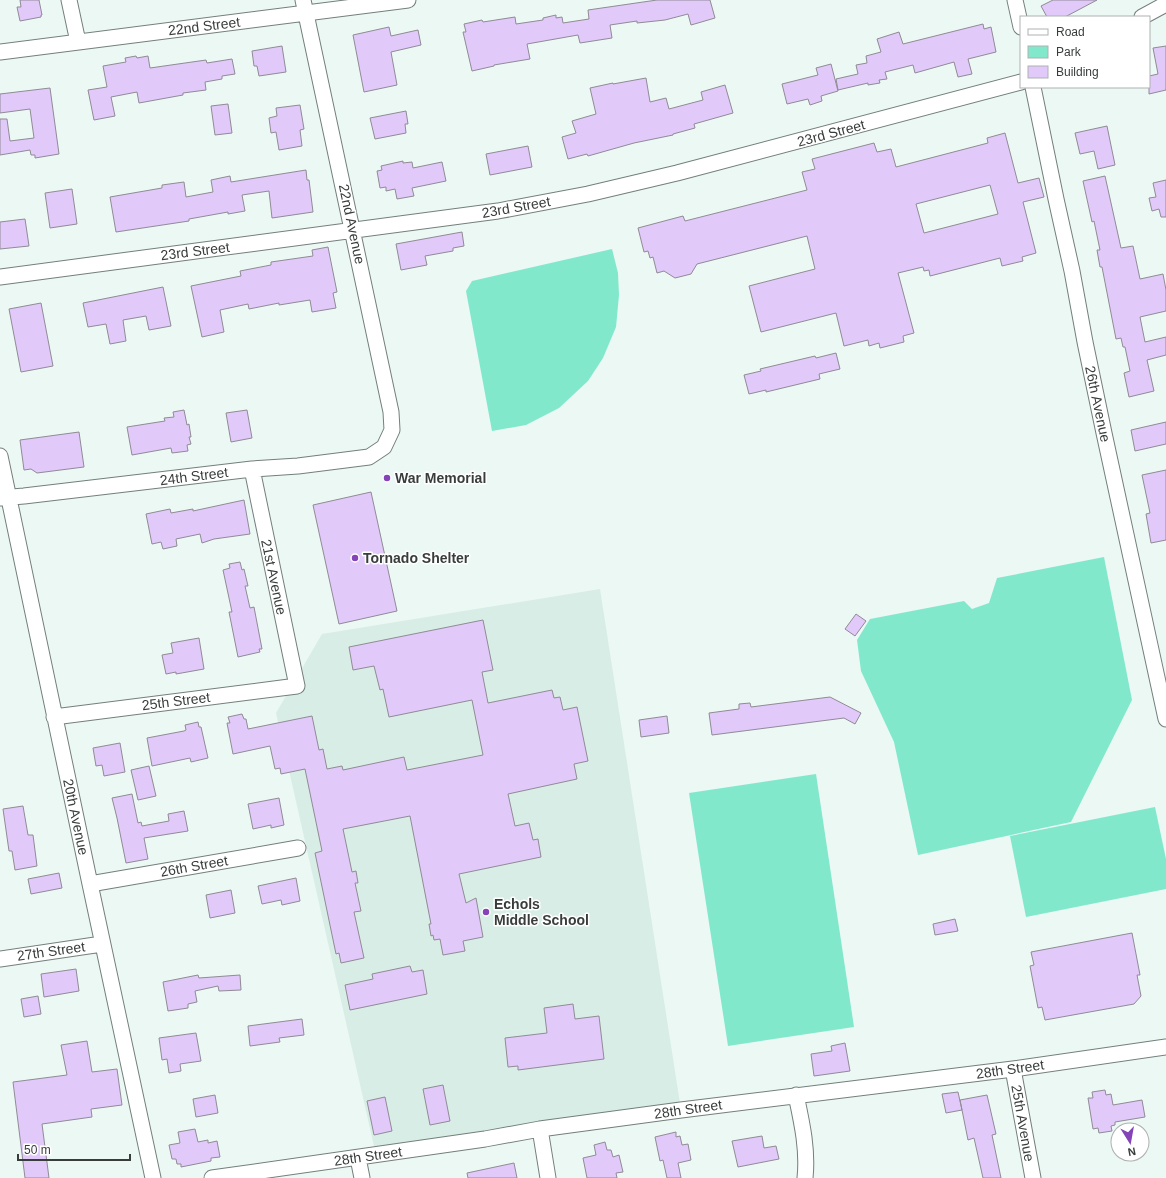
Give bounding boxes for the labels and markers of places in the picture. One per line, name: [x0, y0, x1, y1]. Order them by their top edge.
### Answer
place label: War Memorial: [395, 470, 486, 486]
marker: War Memorial: [382, 473, 392, 483]
place label: Tornado Shelter: [363, 550, 470, 566]
marker: Tornado Shelter: [350, 553, 360, 563]
place label: Echols Middle School: [494, 896, 589, 928]
marker: Echols Middle School: [481, 907, 491, 917]

